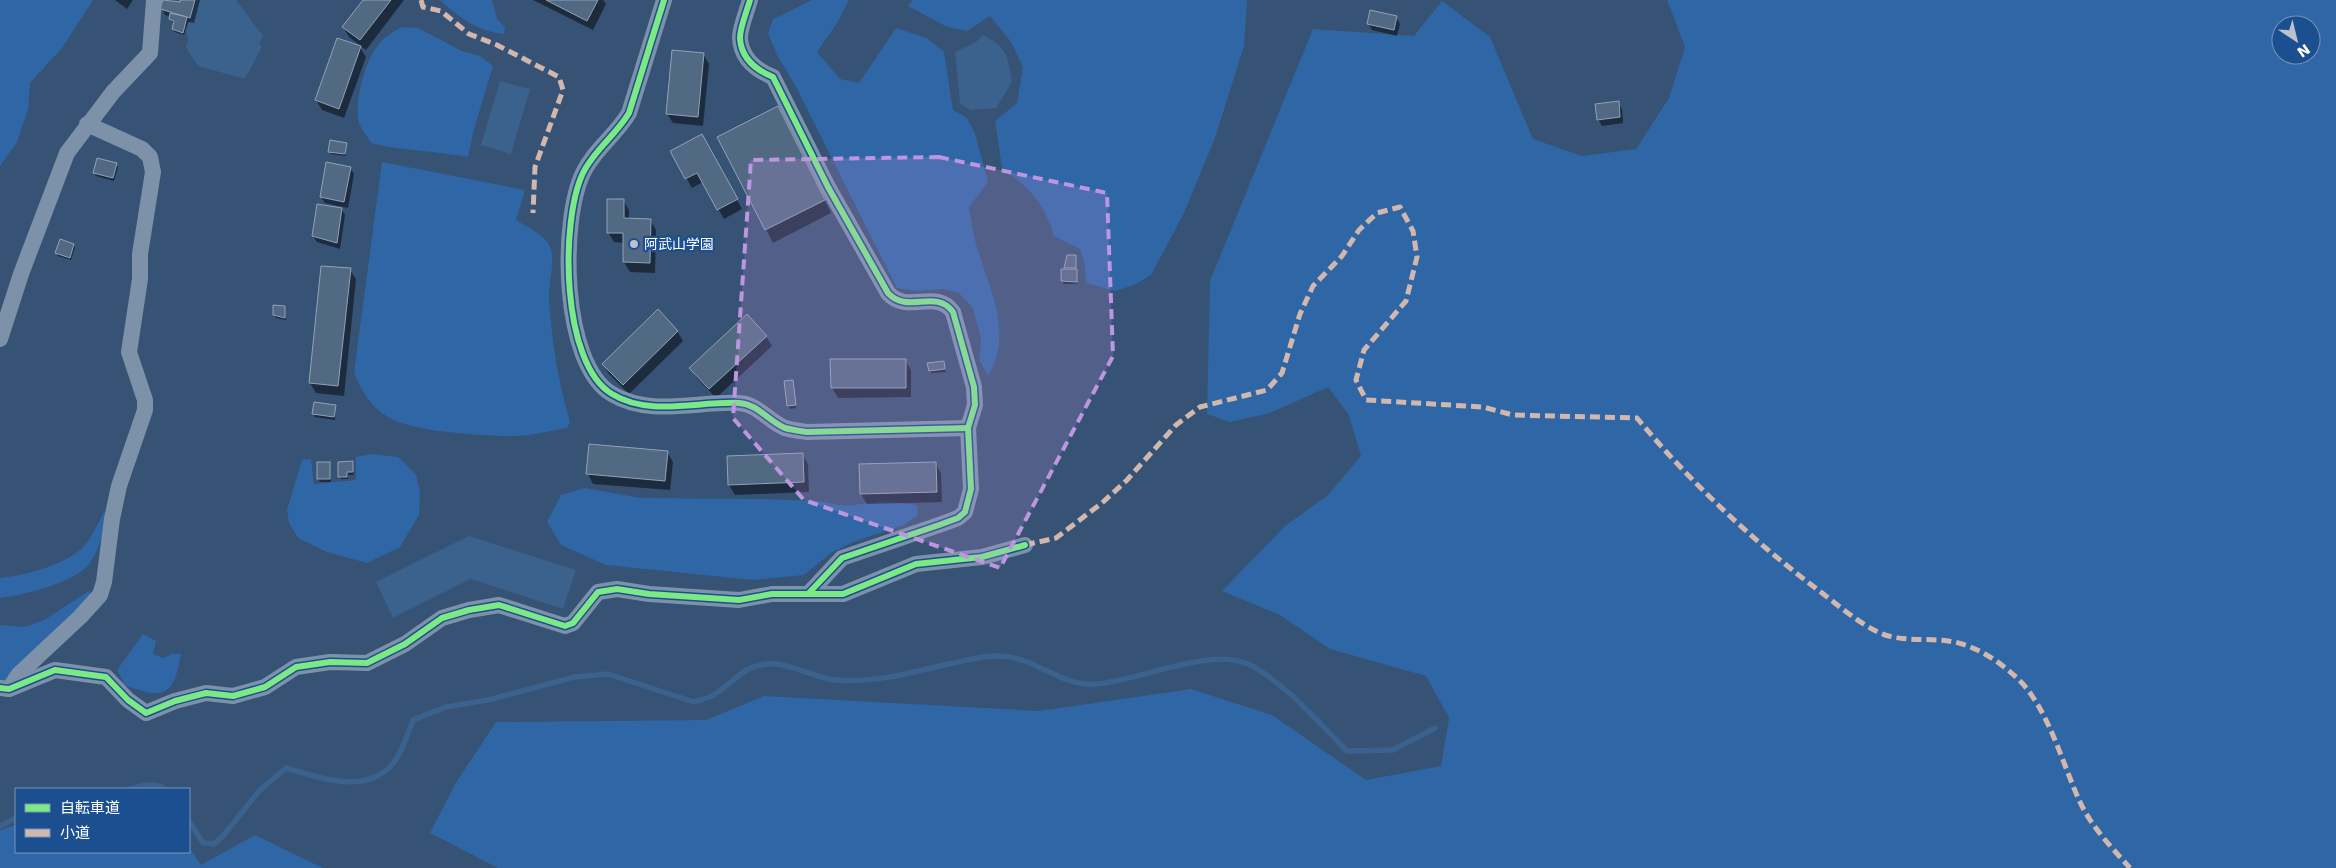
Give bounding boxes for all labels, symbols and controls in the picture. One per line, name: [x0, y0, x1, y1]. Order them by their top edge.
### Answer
north arrow: [2271, 15, 2321, 65]
text: N: [2294, 41, 2313, 61]
place label: 阿武山学園: [644, 236, 714, 252]
marker: 阿武山学園: [628, 238, 640, 250]
legend: [15, 788, 190, 853]
text: 自転車道: [60, 799, 120, 817]
text: 小道: [60, 824, 90, 842]

